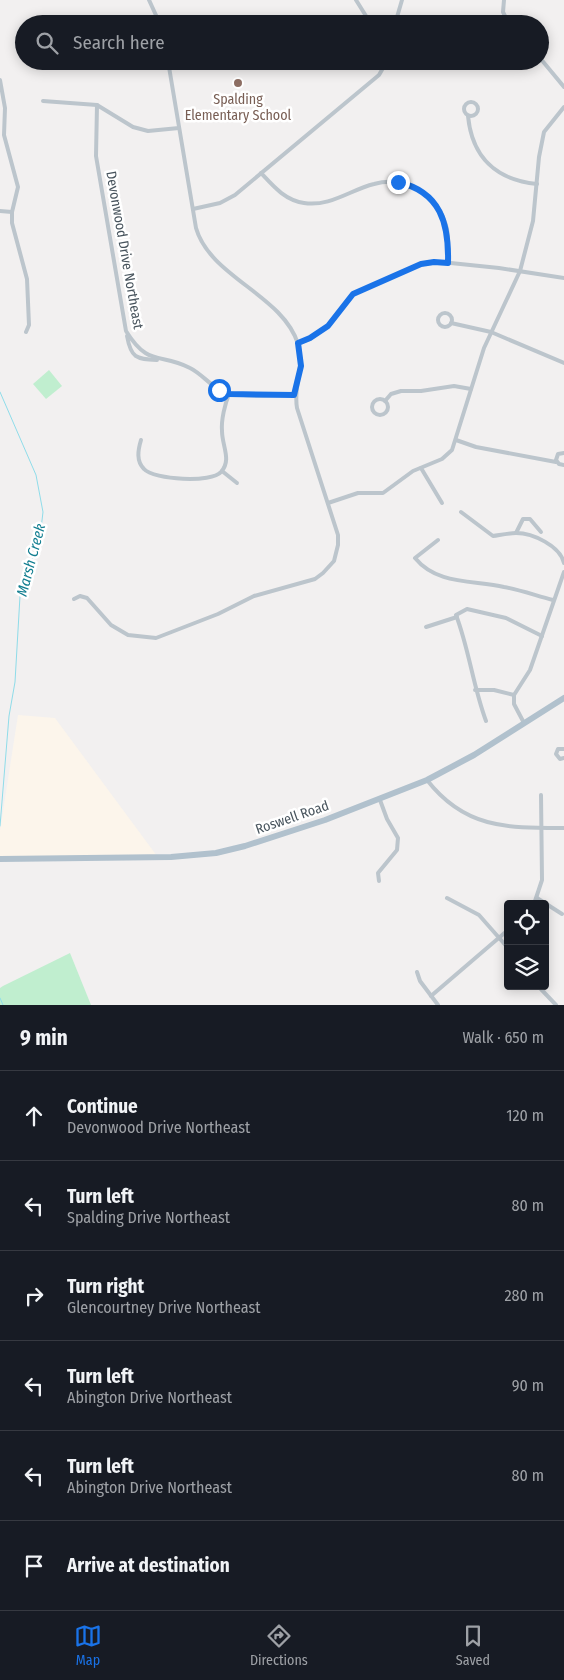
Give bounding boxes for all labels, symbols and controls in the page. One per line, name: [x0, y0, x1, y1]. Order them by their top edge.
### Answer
search box: [15, 15, 549, 70]
icon: search: [33, 29, 61, 57]
text: Search here: [73, 31, 165, 54]
marker: Spalding Elementary School: [232, 77, 244, 89]
place label: Spalding Elementary School: [185, 91, 292, 124]
street label: Devonwood Drive Northeast: [102, 170, 147, 331]
route end: [387, 171, 410, 194]
route start: [208, 379, 231, 402]
water label: Marsh Creek: [13, 521, 50, 598]
street label: Roswell Road: [253, 797, 331, 838]
map controls: [504, 900, 549, 990]
button: locate: [504, 900, 549, 945]
button: layers: [504, 945, 549, 990]
text: 9 min: [20, 1025, 68, 1051]
text: Walk · 650 m: [463, 1028, 544, 1047]
text: Continue: [67, 1095, 138, 1118]
icon: ahead: [20, 1102, 48, 1130]
text: 120 m: [506, 1106, 544, 1125]
text: Devonwood Drive Northeast: [67, 1118, 250, 1137]
text: Turn left: [67, 1185, 134, 1208]
icon: left: [20, 1192, 48, 1220]
text: 80 m: [512, 1196, 544, 1215]
text: Spalding Drive Northeast: [67, 1208, 230, 1227]
text: Turn right: [67, 1275, 144, 1298]
icon: right: [20, 1282, 48, 1310]
text: 280 m: [505, 1286, 544, 1305]
text: Glencourtney Drive Northeast: [67, 1298, 261, 1317]
text: Turn left: [67, 1365, 134, 1388]
icon: left: [20, 1372, 48, 1400]
text: 90 m: [512, 1376, 544, 1395]
text: Abington Drive Northeast: [67, 1388, 232, 1407]
text: Turn left: [67, 1455, 134, 1478]
icon: left: [20, 1462, 48, 1490]
text: 80 m: [512, 1466, 544, 1485]
text: Abington Drive Northeast: [67, 1478, 232, 1497]
icon: arrive: [20, 1552, 48, 1580]
text: Arrive at destination: [67, 1554, 230, 1577]
tab: Map: [74, 1622, 102, 1669]
tab: Directions: [250, 1622, 308, 1669]
tab: Saved: [456, 1622, 490, 1669]

